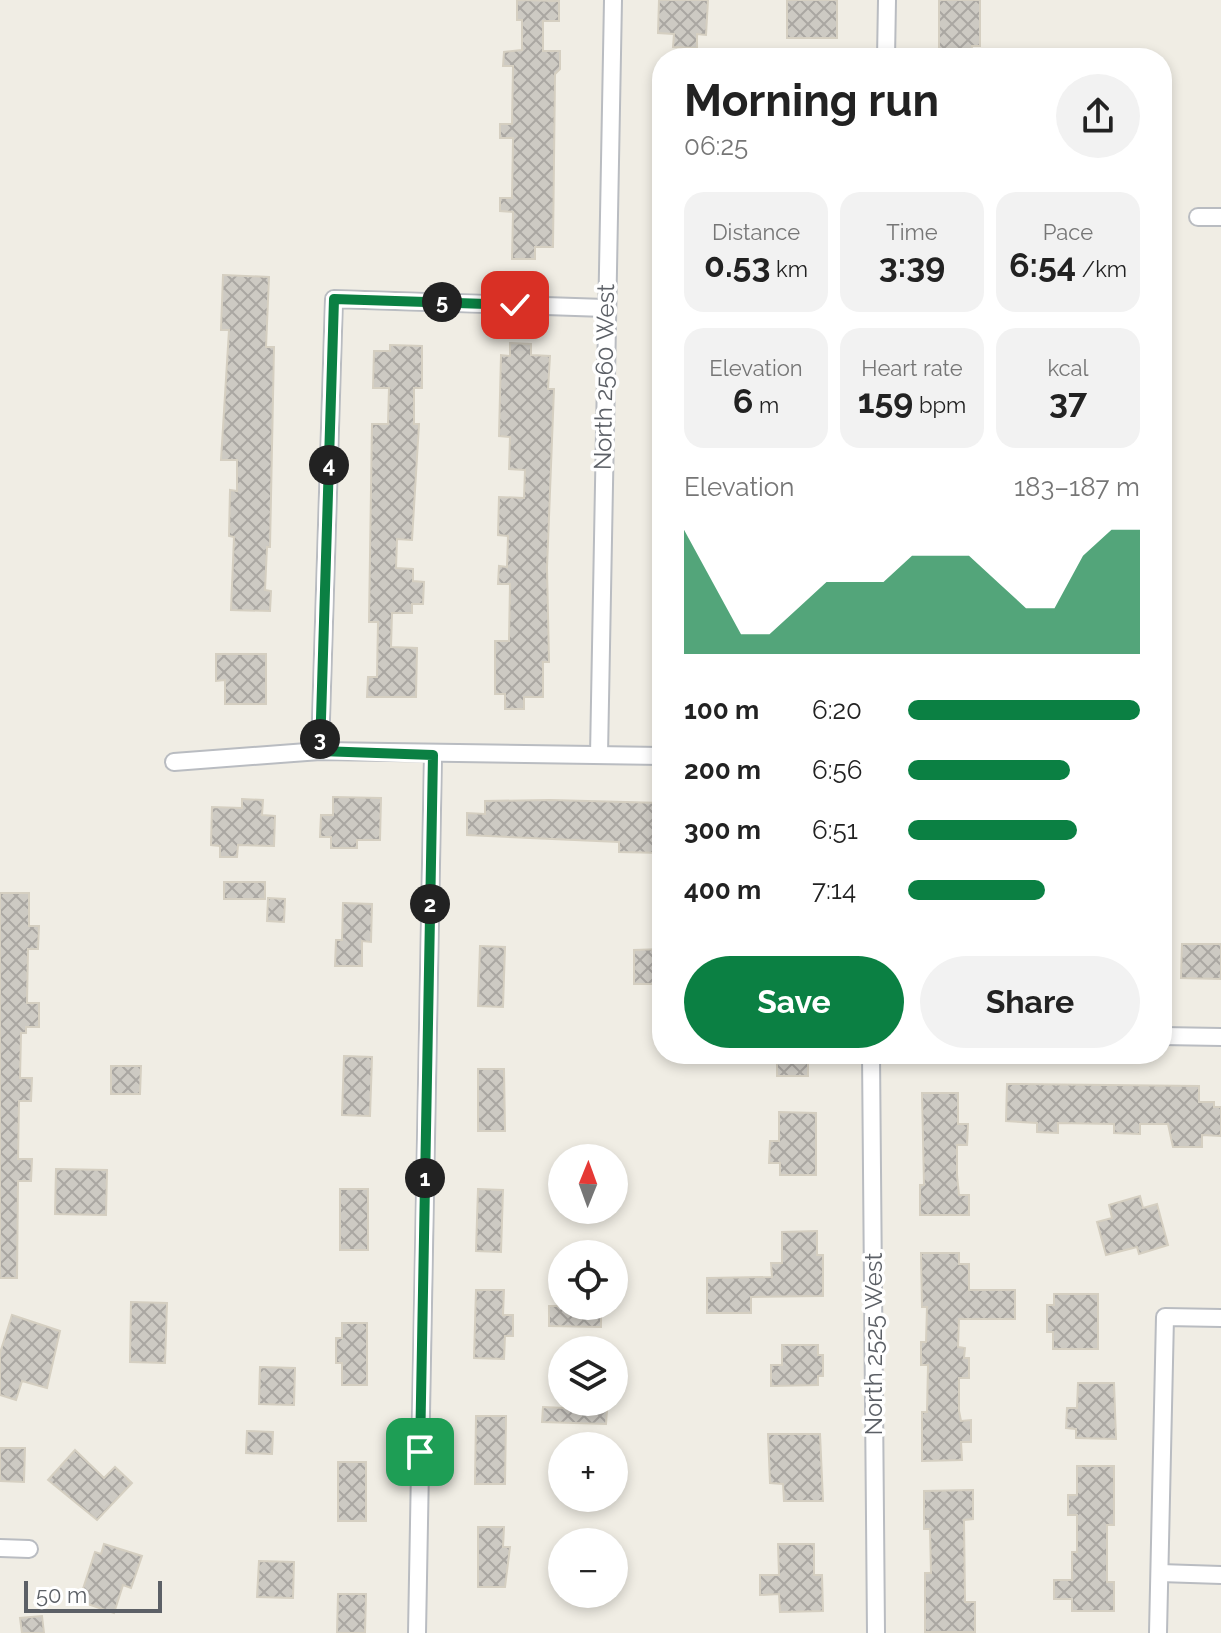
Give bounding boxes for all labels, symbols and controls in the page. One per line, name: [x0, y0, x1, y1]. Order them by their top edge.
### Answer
button: share: [1056, 74, 1140, 158]
text: Morning run: [684, 75, 939, 126]
text: 06:25: [684, 131, 748, 161]
text: Distance: [712, 219, 800, 245]
text: Time: [886, 219, 938, 245]
text: Pace: [1043, 219, 1093, 245]
text: 0.53: [704, 245, 770, 285]
text: 3:39: [879, 245, 945, 285]
text: 6:54: [1009, 245, 1076, 285]
text: km: [770, 256, 808, 282]
text: /km: [1076, 256, 1127, 282]
pin: [481, 271, 549, 339]
pin: 5: [422, 282, 462, 322]
icon: check: [493, 283, 537, 327]
street label: North 2560 West: [588, 284, 620, 470]
text: 5: [436, 289, 448, 315]
text: Elevation: [709, 355, 803, 381]
text: Heart rate: [861, 355, 963, 381]
text: kcal: [1047, 355, 1089, 381]
text: 6: [733, 381, 753, 421]
text: 159: [858, 381, 913, 421]
text: 37: [1049, 381, 1087, 421]
text: m: [753, 392, 779, 418]
text: bpm: [913, 392, 966, 418]
pin: 4: [309, 445, 349, 485]
text: 4: [323, 452, 335, 478]
text: Elevation: [684, 472, 794, 502]
text: 183–187 m: [1014, 472, 1140, 502]
text: 100 m: [684, 695, 759, 725]
text: 6:20: [812, 695, 862, 725]
pin: 3: [300, 719, 340, 759]
text: 3: [314, 726, 326, 752]
text: 200 m: [684, 755, 761, 785]
text: 6:56: [812, 755, 862, 785]
text: 300 m: [684, 815, 761, 845]
text: 6:51: [812, 815, 858, 845]
text: 400 m: [684, 875, 761, 905]
text: 7:14: [812, 875, 856, 905]
pin: 2: [410, 884, 450, 924]
text: 2: [424, 891, 436, 917]
button: Save: [684, 956, 904, 1048]
button: Share: [920, 956, 1140, 1048]
north arrow: [548, 1144, 628, 1224]
map controls: [548, 1144, 628, 1608]
pin: 1: [405, 1158, 445, 1198]
text: 1: [420, 1165, 430, 1191]
button: locate: [548, 1240, 628, 1320]
street label: North 2525 West: [859, 1253, 888, 1435]
button: layers: [548, 1336, 628, 1416]
pin: [386, 1418, 454, 1486]
icon: arrive: [398, 1430, 442, 1474]
button: +: [548, 1432, 628, 1512]
button: −: [548, 1528, 628, 1608]
scale bar: [24, 1577, 162, 1613]
text: 50 m: [36, 1582, 87, 1608]

